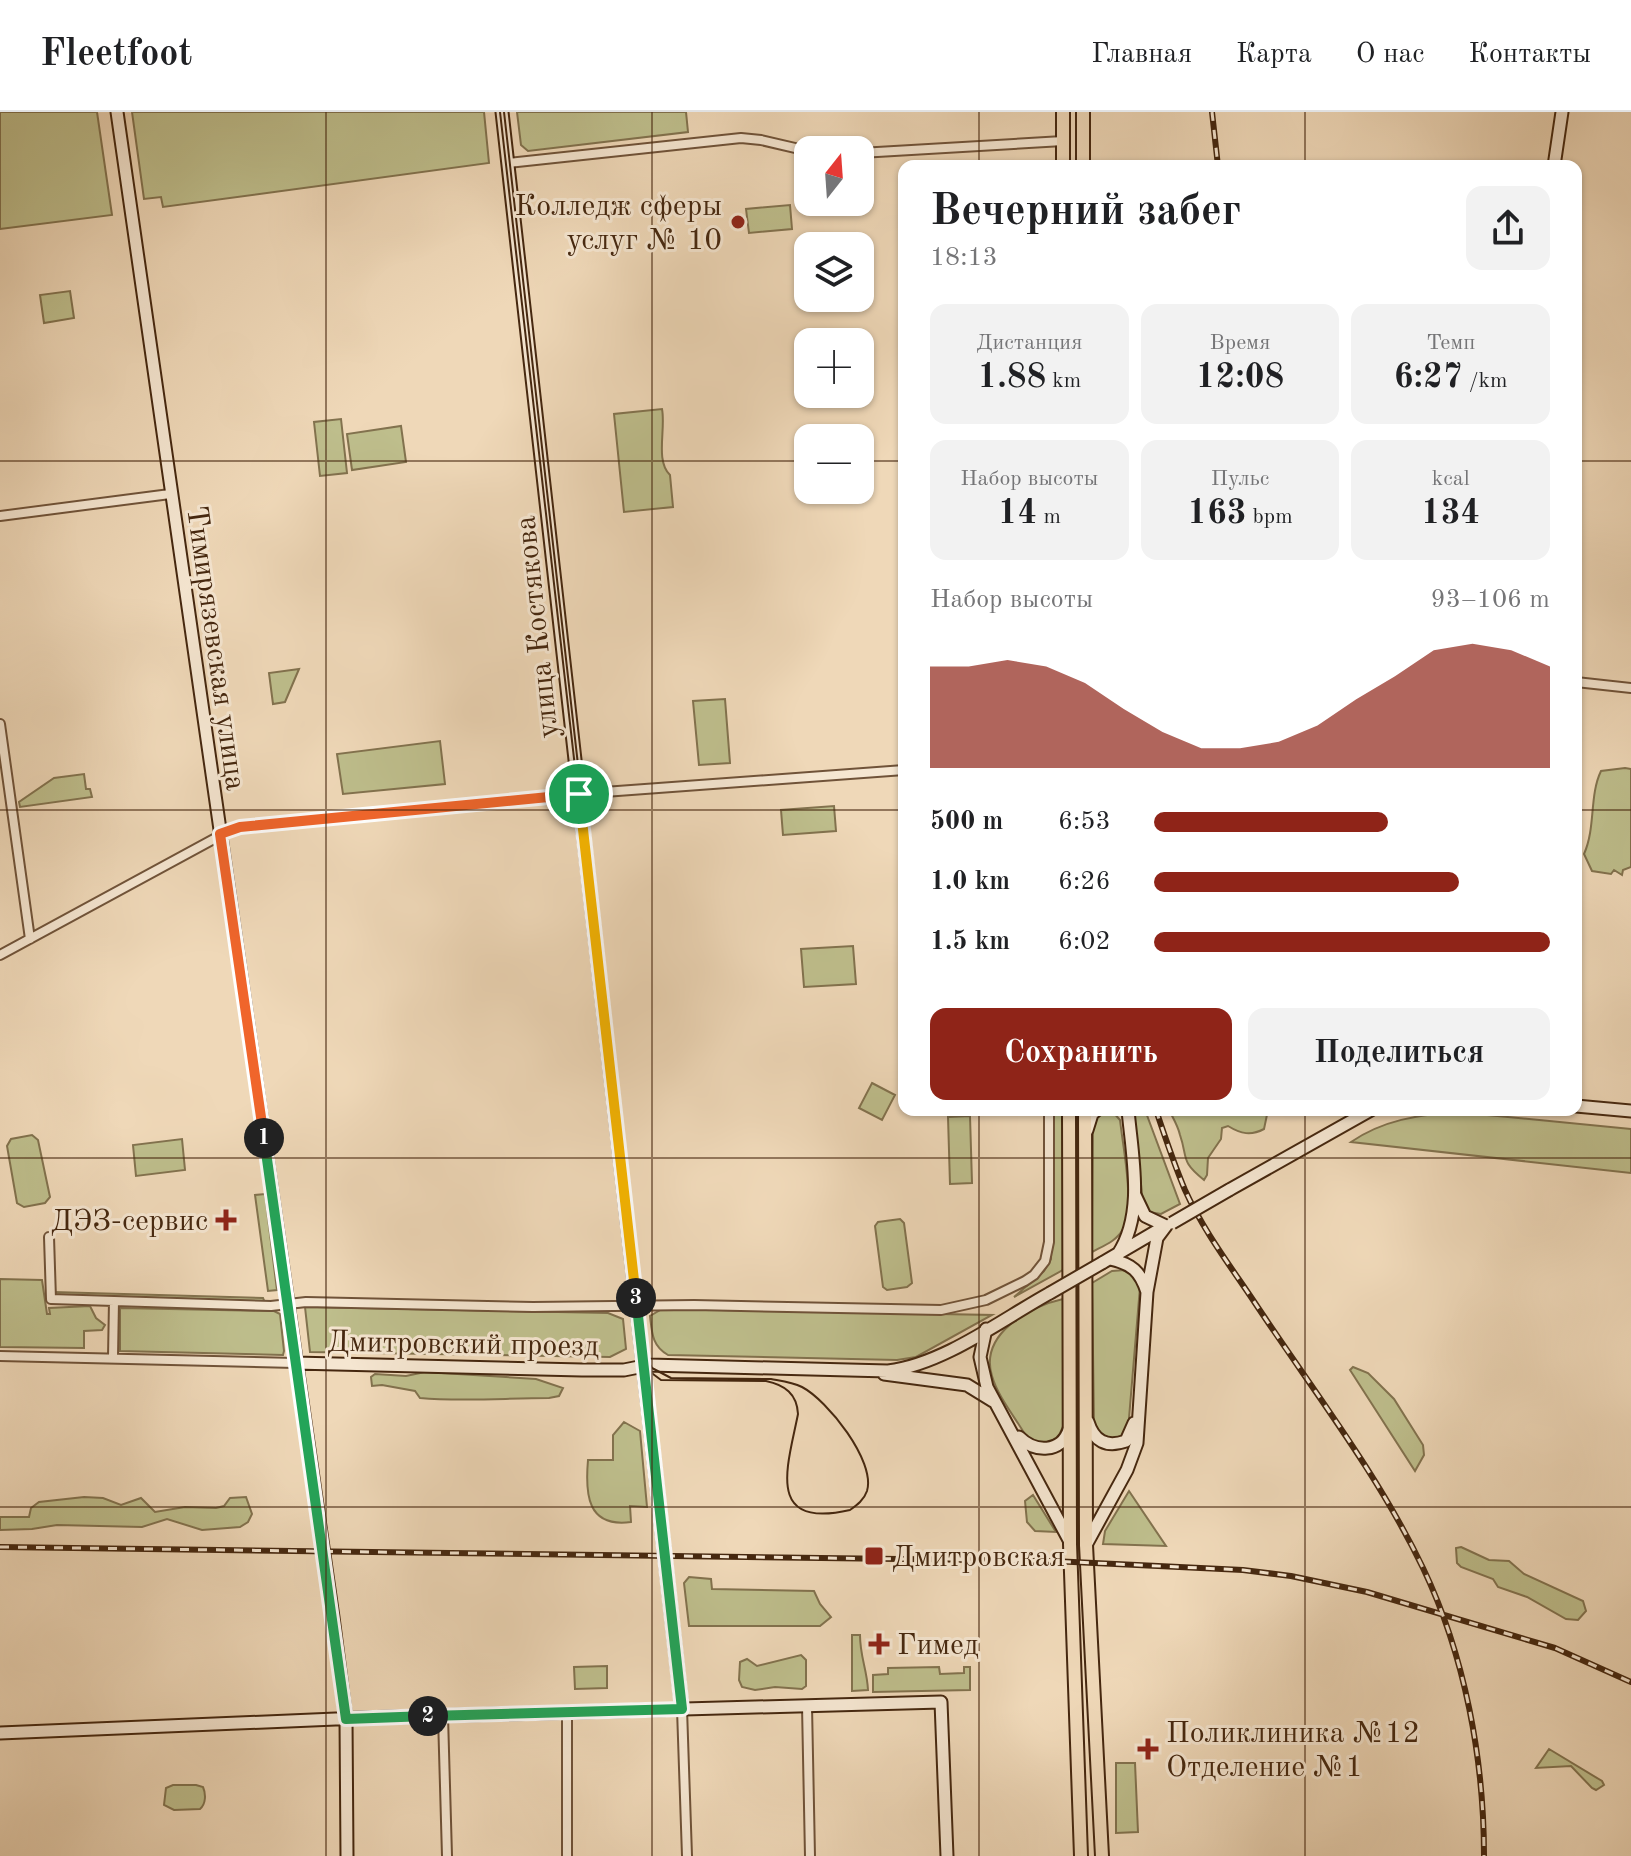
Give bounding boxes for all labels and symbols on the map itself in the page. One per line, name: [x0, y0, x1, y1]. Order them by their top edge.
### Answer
north arrow: [794, 136, 874, 216]
place label: Колледж сферы услуг № 10: [514, 192, 722, 256]
marker: Колледж сферы услуг № 10: [729, 213, 747, 231]
street label: Тимирязевская улица: [180, 504, 250, 793]
street label: улица Костякова: [511, 514, 565, 740]
pin: [545, 760, 613, 828]
pin: 1: [244, 1118, 284, 1158]
place label: ДЭЗ-сервис: [51, 1207, 208, 1237]
marker: ДЭЗ-сервис: [215, 1209, 237, 1231]
pin: 3: [616, 1278, 656, 1318]
street label: Дмитровский проезд: [327, 1328, 599, 1362]
place label: Дмитровская: [892, 1543, 1065, 1573]
marker: Дмитровская: [863, 1545, 885, 1567]
place label: Гимед: [897, 1631, 979, 1661]
marker: Гимед: [868, 1633, 890, 1655]
pin: 2: [408, 1696, 448, 1736]
place label: Поликлиника №12 Отделение №1: [1166, 1719, 1420, 1783]
marker: Поликлиника №12 Отделение №1: [1137, 1738, 1159, 1760]

